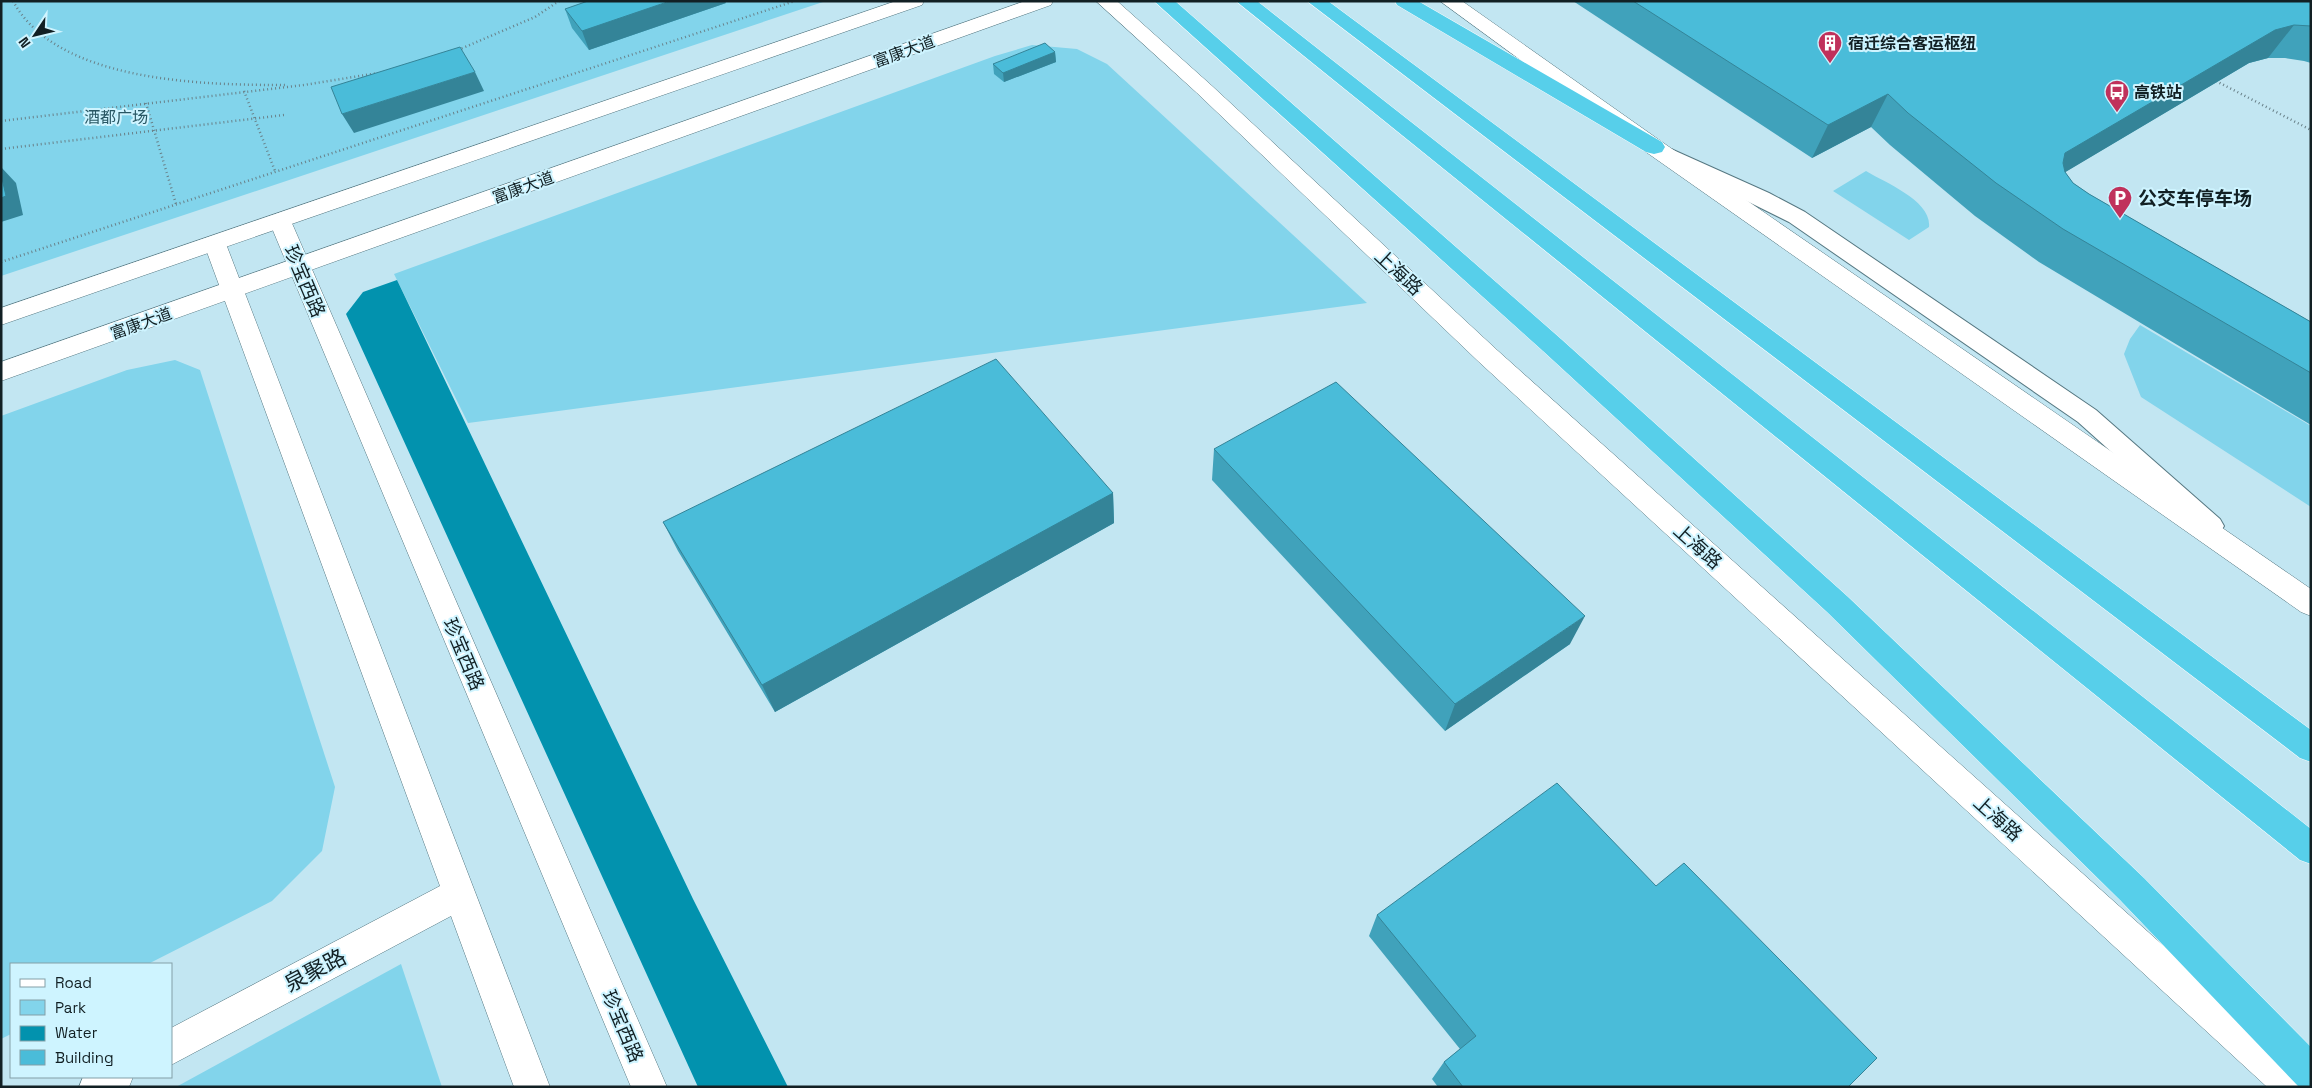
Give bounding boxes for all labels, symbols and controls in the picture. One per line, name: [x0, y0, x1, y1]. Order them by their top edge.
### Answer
north arrow: [10, 10, 60, 60]
building icon: 宿迁综合客运枢纽: [1817, 30, 1843, 64]
street label: 富康大道: [871, 31, 938, 72]
text: N: [14, 33, 34, 51]
place label: 宿迁综合客运枢纽: [1848, 33, 1976, 54]
bus stop icon: 高铁站: [2104, 79, 2130, 113]
place label: 高铁站: [2134, 82, 2182, 103]
park label: 酒都广场: [84, 107, 148, 128]
street label: 富康大道: [490, 167, 557, 208]
parking icon: 公交车停车场: [2107, 185, 2133, 219]
place label: 公交车停车场: [2138, 186, 2252, 211]
street label: 珍宝西路: [278, 241, 331, 321]
street label: 上海路: [1369, 244, 1428, 301]
street label: 富康大道: [108, 303, 175, 344]
street label: 上海路: [1668, 518, 1727, 575]
street label: 珍宝西路: [437, 614, 490, 694]
street label: 上海路: [1968, 790, 2027, 847]
street label: 泉聚路: [279, 942, 351, 998]
legend: [10, 963, 172, 1078]
text: Road: [55, 973, 92, 992]
street label: 珍宝西路: [596, 986, 649, 1066]
text: Park: [55, 998, 86, 1017]
text: Water: [55, 1023, 98, 1042]
text: Building: [55, 1048, 114, 1067]

